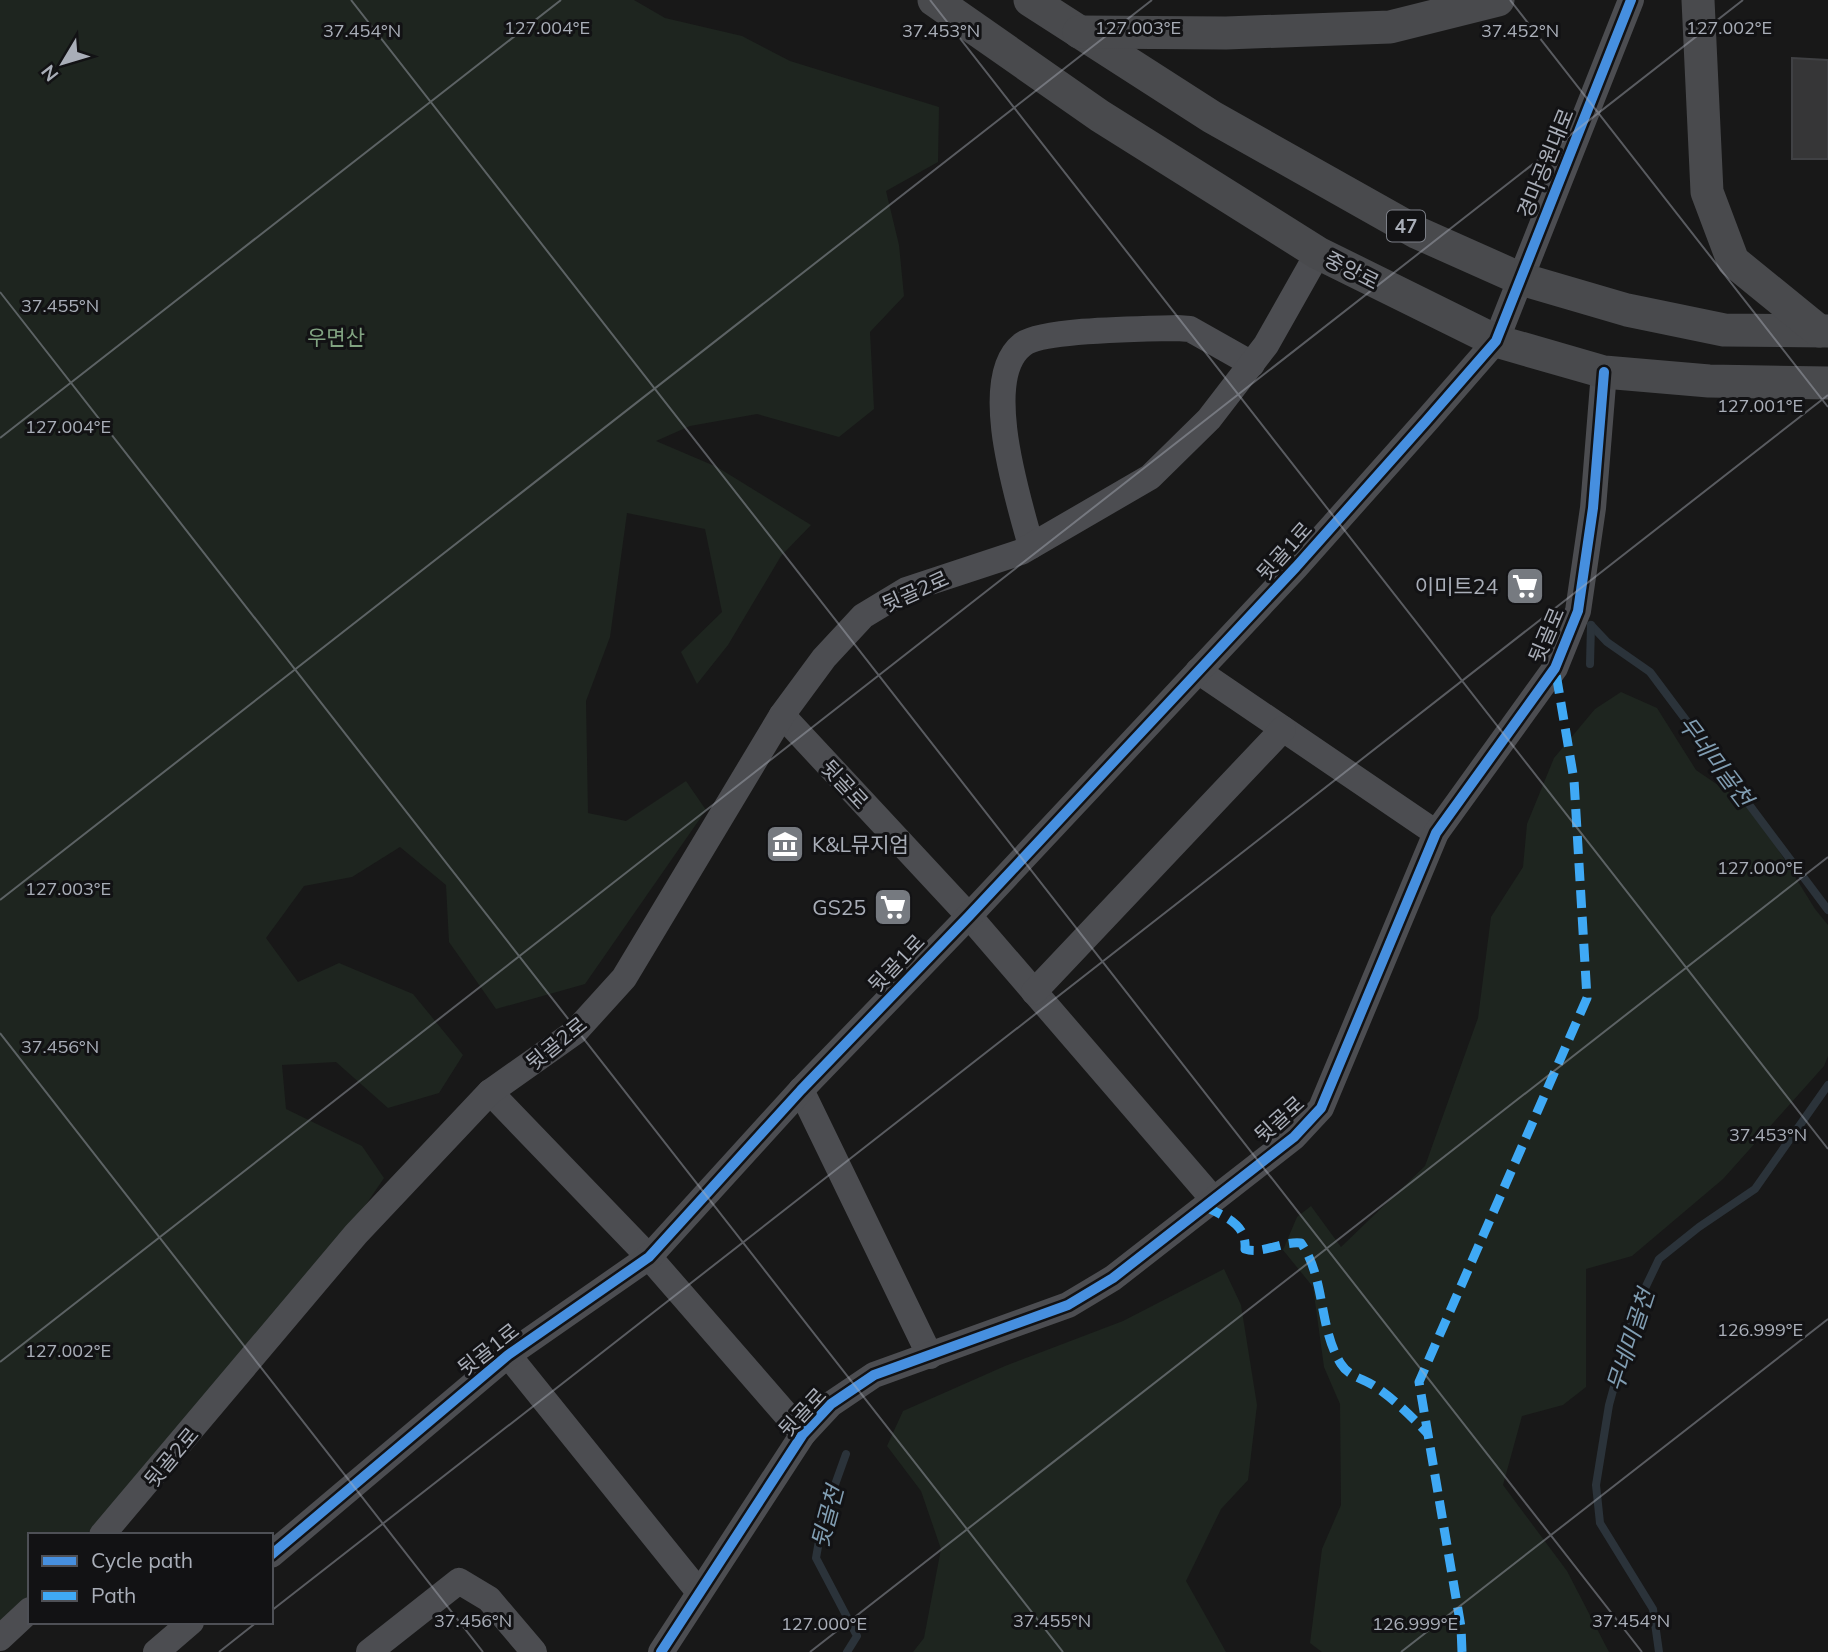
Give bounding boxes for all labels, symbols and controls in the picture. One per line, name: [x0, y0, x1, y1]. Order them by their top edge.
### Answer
text: 127.004°E: [504, 16, 590, 39]
text: 127.003°E: [1095, 16, 1181, 39]
text: 127.002°E: [1686, 16, 1772, 39]
text: 37.454°N: [323, 19, 401, 42]
text: 37.453°N: [902, 19, 980, 42]
text: 37.452°N: [1481, 19, 1559, 42]
north arrow: [28, 28, 98, 98]
text: N: [36, 60, 63, 87]
street label: 경마공원대로: [1511, 104, 1579, 222]
road number: 47: [1387, 210, 1425, 242]
street label: 중앙로: [1320, 245, 1384, 295]
text: 37.455°N: [21, 294, 99, 317]
park label: 우면산: [307, 324, 365, 350]
text: 127.001°E: [1717, 394, 1803, 417]
text: 127.004°E: [25, 415, 111, 438]
street label: 뒷골1로: [1251, 516, 1317, 586]
street label: 뒷골2로: [877, 565, 953, 617]
supermarket icon: 이미트24: [1504, 565, 1546, 607]
place label: 이미트24: [1415, 573, 1498, 599]
street label: 뒷골로: [1523, 603, 1569, 667]
water label: 무네미골천: [1673, 710, 1761, 814]
street label: 뒷골로: [816, 754, 874, 814]
museum icon: K&L뮤지엄: [764, 823, 806, 865]
place label: K&L뮤지엄: [812, 831, 909, 857]
text: 127.000°E: [1717, 856, 1803, 879]
text: 127.003°E: [25, 877, 111, 900]
supermarket icon: GS25: [872, 886, 914, 928]
place label: GS25: [812, 894, 866, 920]
street label: 뒷골1로: [862, 929, 930, 997]
street label: 뒷골2로: [520, 1011, 592, 1075]
text: 37.456°N: [21, 1035, 99, 1058]
street label: 뒷골로: [1249, 1090, 1309, 1148]
text: 37.453°N: [1729, 1123, 1807, 1146]
water label: 무네미골천: [1600, 1283, 1661, 1395]
street label: 뒷골1로: [452, 1317, 524, 1381]
text: 126.999°E: [1717, 1318, 1803, 1341]
text: 127.002°E: [25, 1339, 111, 1362]
street label: 뒷골로: [773, 1382, 831, 1442]
street label: 뒷골2로: [138, 1422, 204, 1492]
water label: 뒷골천: [805, 1480, 850, 1551]
legend: [28, 1533, 273, 1624]
text: Cycle path: [91, 1547, 193, 1573]
text: Path: [91, 1582, 136, 1608]
text: 37.456°N: [434, 1609, 512, 1632]
text: 37.455°N: [1013, 1609, 1091, 1632]
text: 37.454°N: [1592, 1609, 1670, 1632]
text: 127.000°E: [781, 1612, 867, 1635]
text: 126.999°E: [1372, 1612, 1458, 1635]

